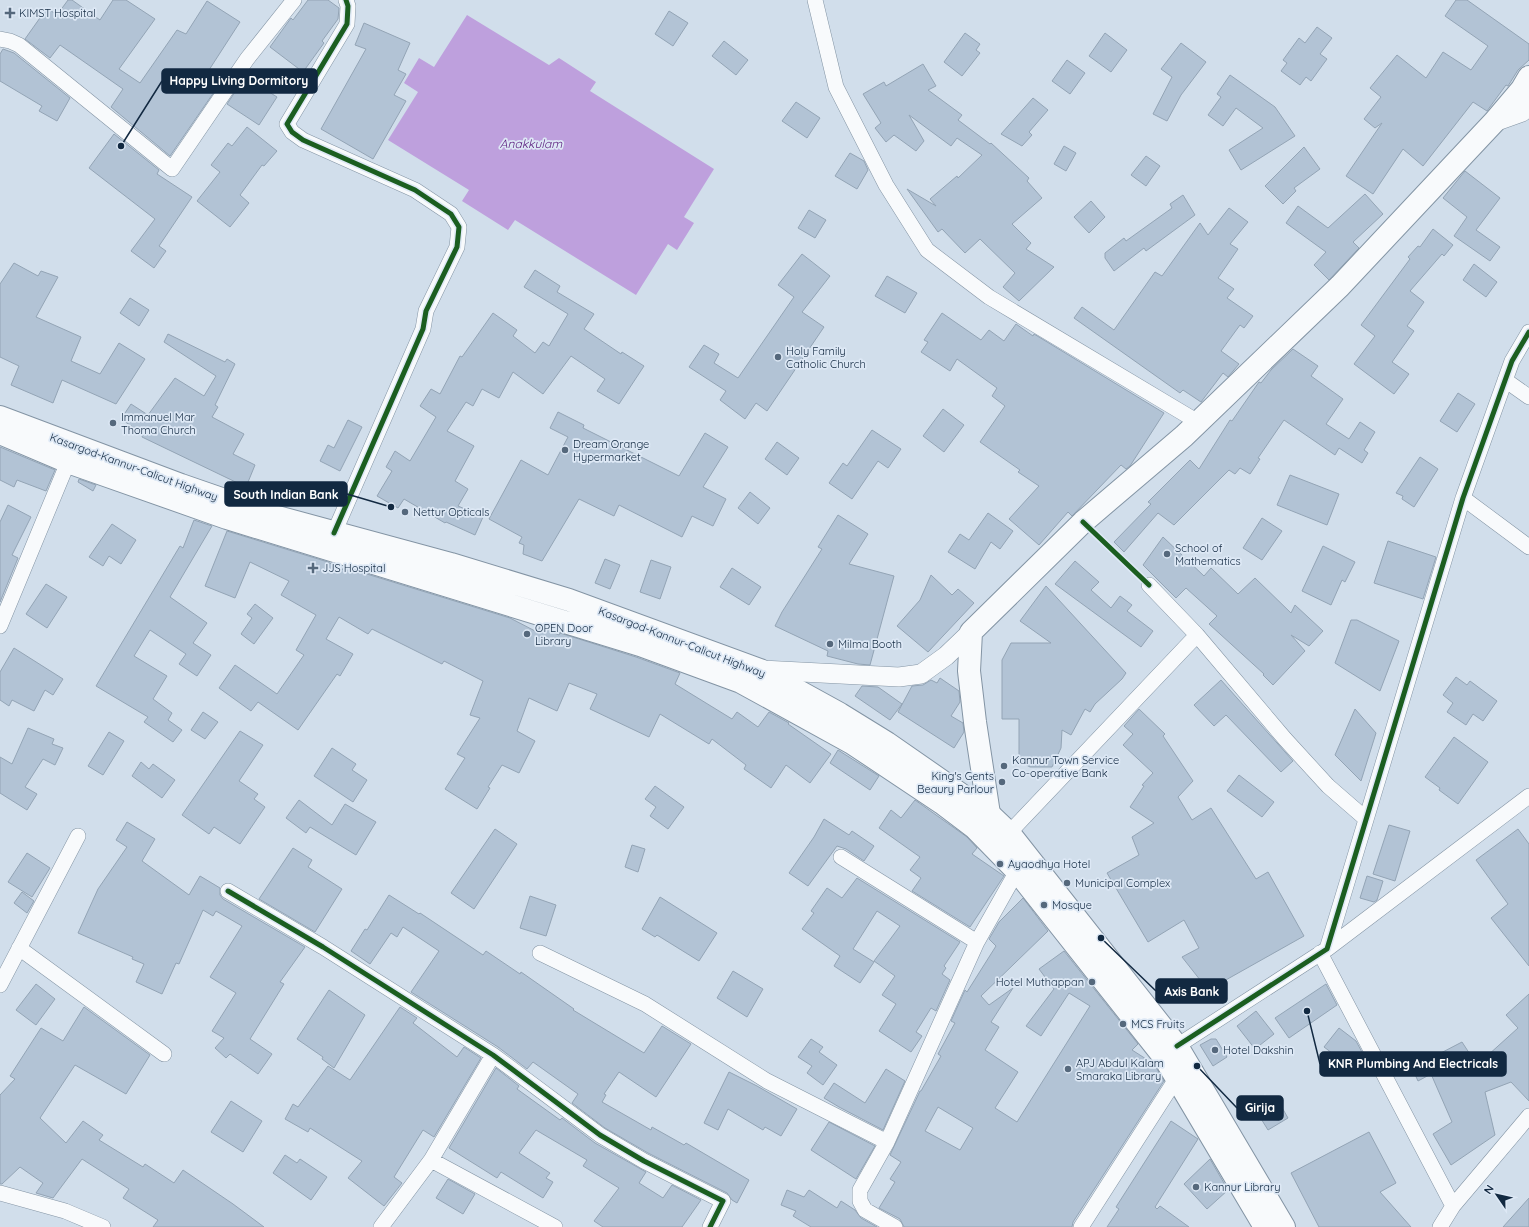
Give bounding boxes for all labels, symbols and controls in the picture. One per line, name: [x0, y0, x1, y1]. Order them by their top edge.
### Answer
place label: KIMST Hospital: [19, 6, 96, 20]
marker: KIMST Hospital: [4, 7, 16, 19]
callout: Happy Living Dormitory: [162, 69, 317, 93]
text: Happy Living Dormitory: [170, 73, 308, 88]
water label: Anakkulam: [500, 136, 563, 151]
place label: Holy Family Catholic Church: [786, 344, 866, 371]
marker: Holy Family Catholic Church: [773, 352, 783, 362]
place label: Immanuel Mar Thoma Church: [121, 410, 196, 437]
marker: Immanuel Mar Thoma Church: [108, 418, 118, 428]
street label: Kasargod-Kannur-Calicut Highway: [48, 430, 220, 504]
place label: Dream Orange Hypermarket: [573, 437, 649, 464]
marker: Dream Orange Hypermarket: [560, 445, 570, 455]
callout: South Indian Bank: [225, 482, 347, 506]
text: South Indian Bank: [233, 487, 339, 502]
place label: Nettur Opticals: [413, 505, 489, 519]
marker: Nettur Opticals: [400, 507, 410, 517]
place label: School of Mathematics: [1175, 541, 1241, 568]
marker: School of Mathematics: [1162, 549, 1172, 559]
place label: JJS Hospital: [322, 561, 385, 575]
marker: JJS Hospital: [307, 562, 319, 574]
street label: Kasargod-Kannur-Calicut Highway: [596, 604, 768, 680]
place label: OPEN Door Library: [535, 621, 594, 648]
marker: OPEN Door Library: [522, 629, 532, 639]
place label: Milma Booth: [838, 637, 902, 651]
marker: Milma Booth: [825, 639, 835, 649]
place label: Kannur Town Service Co-operative Bank: [1012, 753, 1119, 780]
marker: Kannur Town Service Co-operative Bank: [999, 761, 1009, 771]
place label: King's Gents Beaury Parlour: [917, 769, 995, 796]
marker: King's Gents Beaury Parlour: [997, 777, 1007, 787]
place label: Ayaodhya Hotel: [1008, 857, 1090, 871]
marker: Ayaodhya Hotel: [995, 859, 1005, 869]
place label: Municipal Complex: [1075, 876, 1170, 890]
marker: Municipal Complex: [1062, 878, 1072, 888]
place label: Mosque: [1052, 898, 1092, 912]
marker: Mosque: [1039, 900, 1049, 910]
place label: Hotel Muthappan: [996, 975, 1084, 989]
marker: Hotel Muthappan: [1087, 977, 1097, 987]
callout: Axis Bank: [1156, 979, 1227, 1003]
text: Axis Bank: [1165, 984, 1220, 999]
place label: MCS Fruits: [1131, 1017, 1185, 1031]
marker: MCS Fruits: [1118, 1019, 1128, 1029]
place label: Hotel Dakshin: [1223, 1043, 1294, 1057]
marker: Hotel Dakshin: [1210, 1045, 1220, 1055]
callout: KNR Plumbing And Electricals: [1320, 1052, 1506, 1076]
place label: APJ Abdul Kalam Smaraka Library: [1076, 1056, 1164, 1083]
text: KNR Plumbing And Electricals: [1328, 1056, 1498, 1071]
marker: APJ Abdul Kalam Smaraka Library: [1063, 1064, 1073, 1074]
callout: Girija: [1237, 1096, 1283, 1120]
text: Girija: [1245, 1100, 1275, 1115]
north arrow: [1477, 1175, 1517, 1215]
place label: Kannur Library: [1204, 1180, 1280, 1194]
marker: Kannur Library: [1191, 1182, 1201, 1192]
text: N: [1481, 1182, 1497, 1197]

